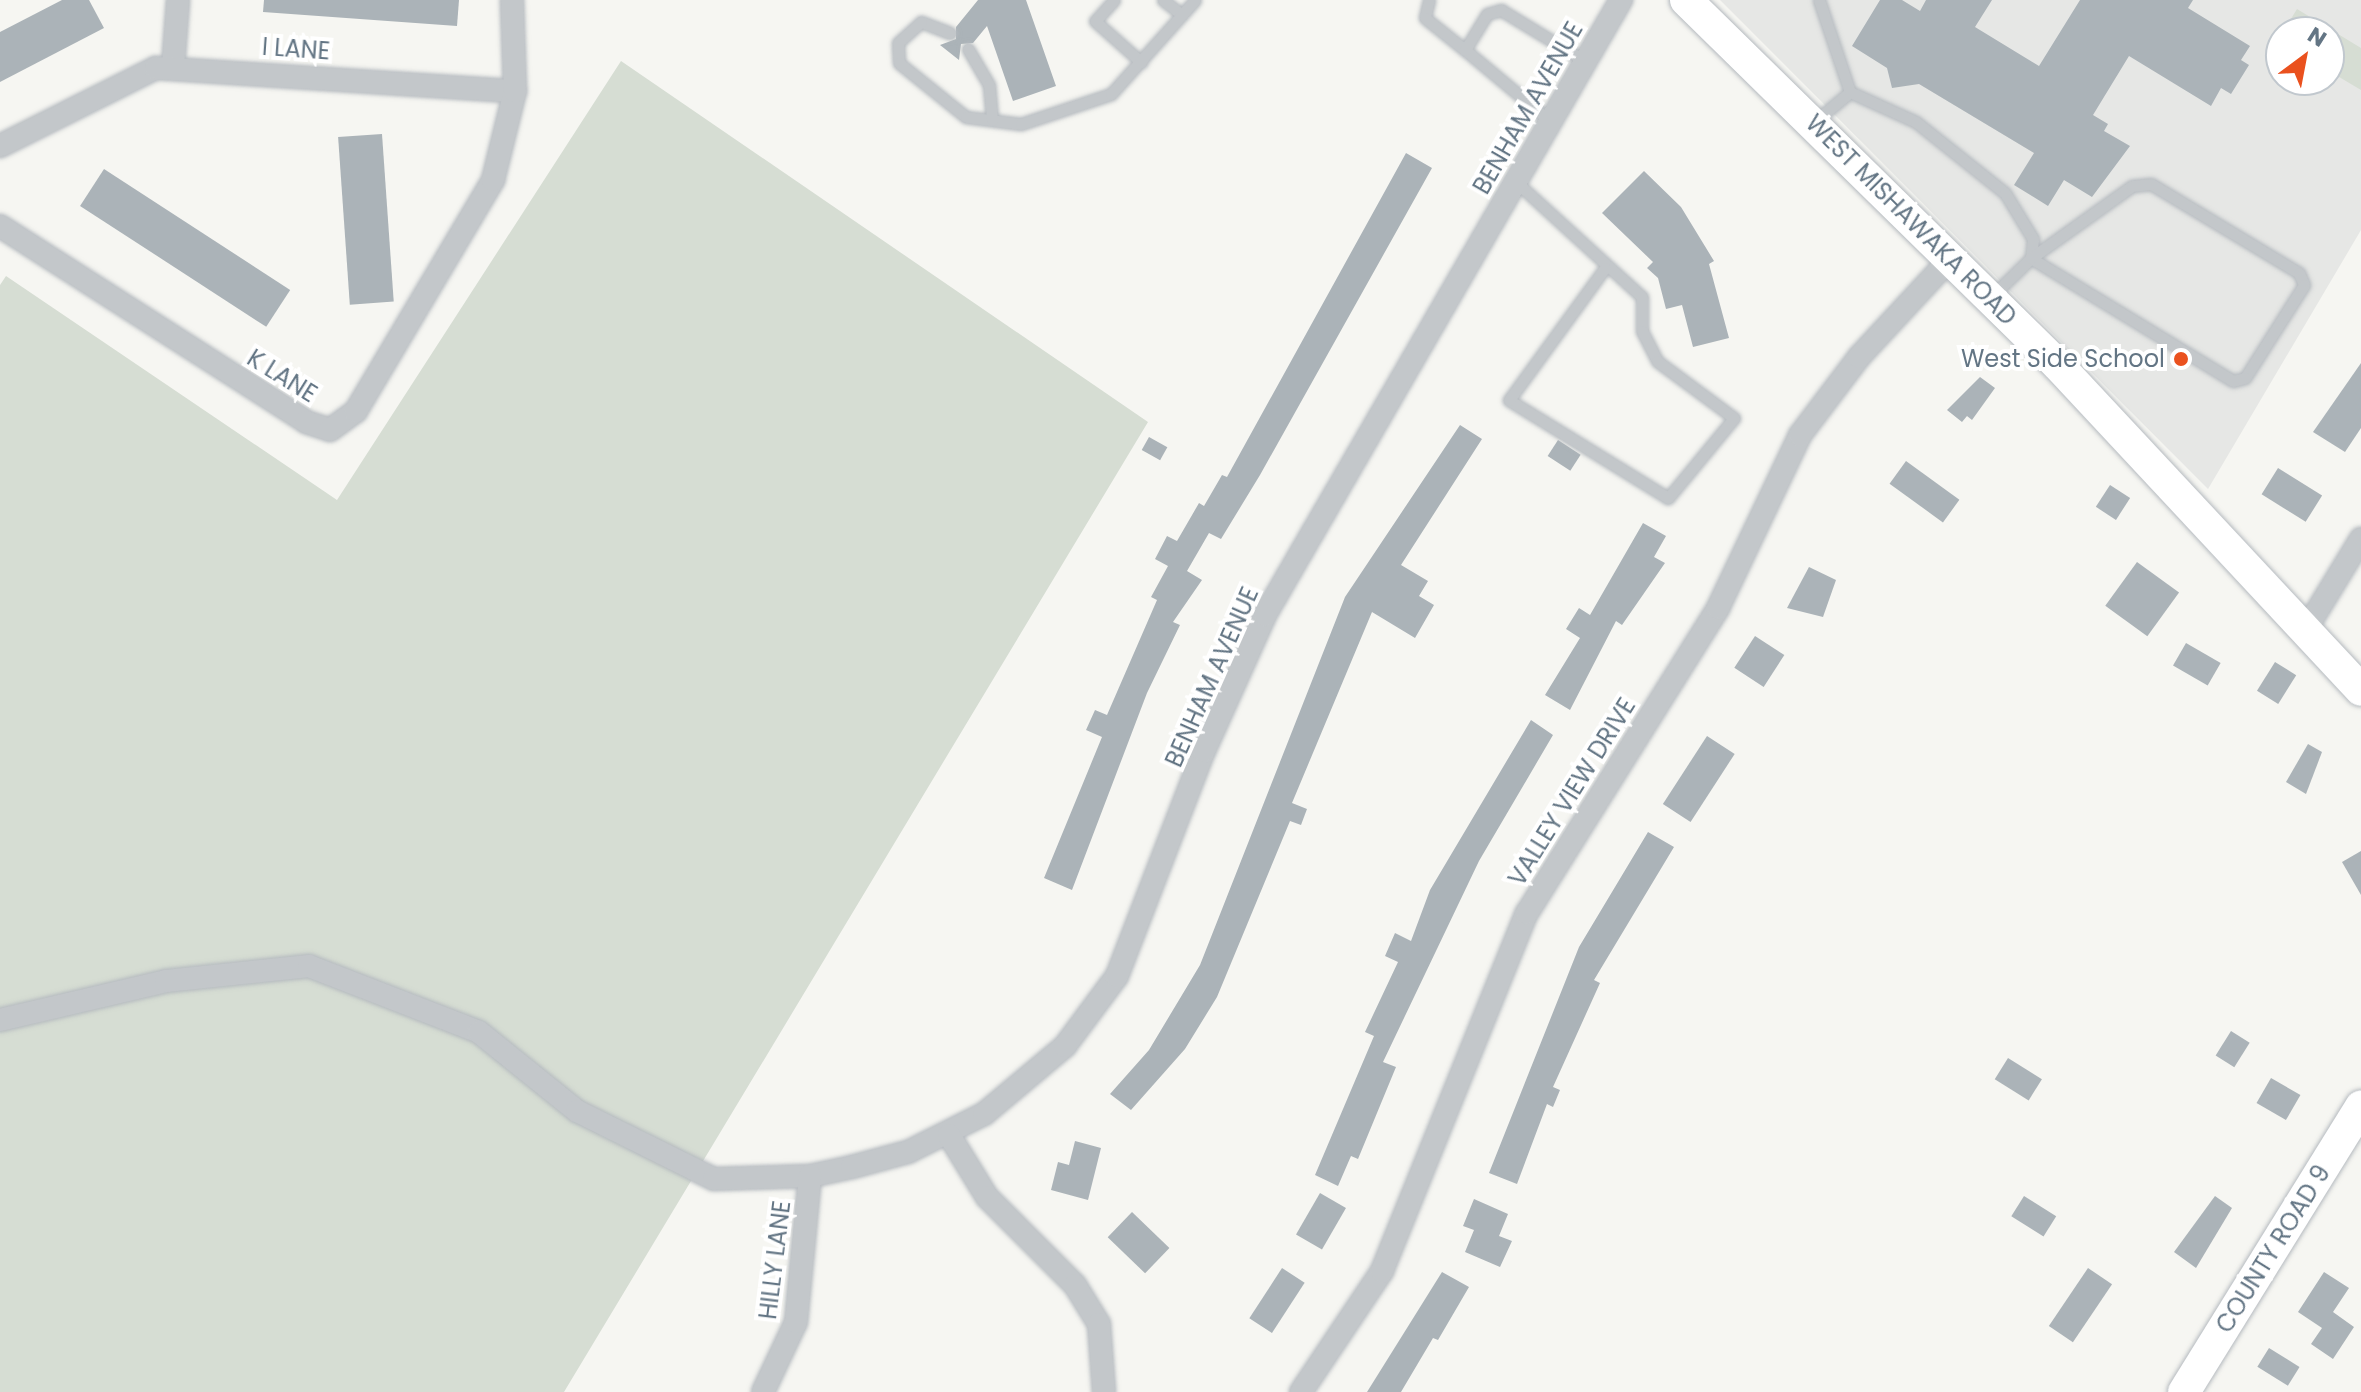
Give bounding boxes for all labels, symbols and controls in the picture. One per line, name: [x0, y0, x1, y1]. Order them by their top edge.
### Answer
north arrow: [2265, 16, 2345, 96]
street label: BENHAM AVENUE: [1467, 17, 1589, 199]
text: N: [2302, 19, 2332, 54]
street label: I LANE: [261, 32, 331, 66]
street label: WEST MISHAWAKA ROAD: [1800, 109, 2022, 331]
street label: K LANE: [242, 344, 322, 408]
place label: West Side School: [1961, 345, 2165, 373]
marker: West Side School: [2172, 350, 2190, 368]
street label: BENHAM AVENUE: [1159, 583, 1265, 771]
street label: VALLEY VIEW DRIVE: [1503, 693, 1641, 891]
street label: COUNTY ROAD 9: [2210, 1160, 2336, 1338]
street label: HILLY LANE: [753, 1199, 797, 1321]

